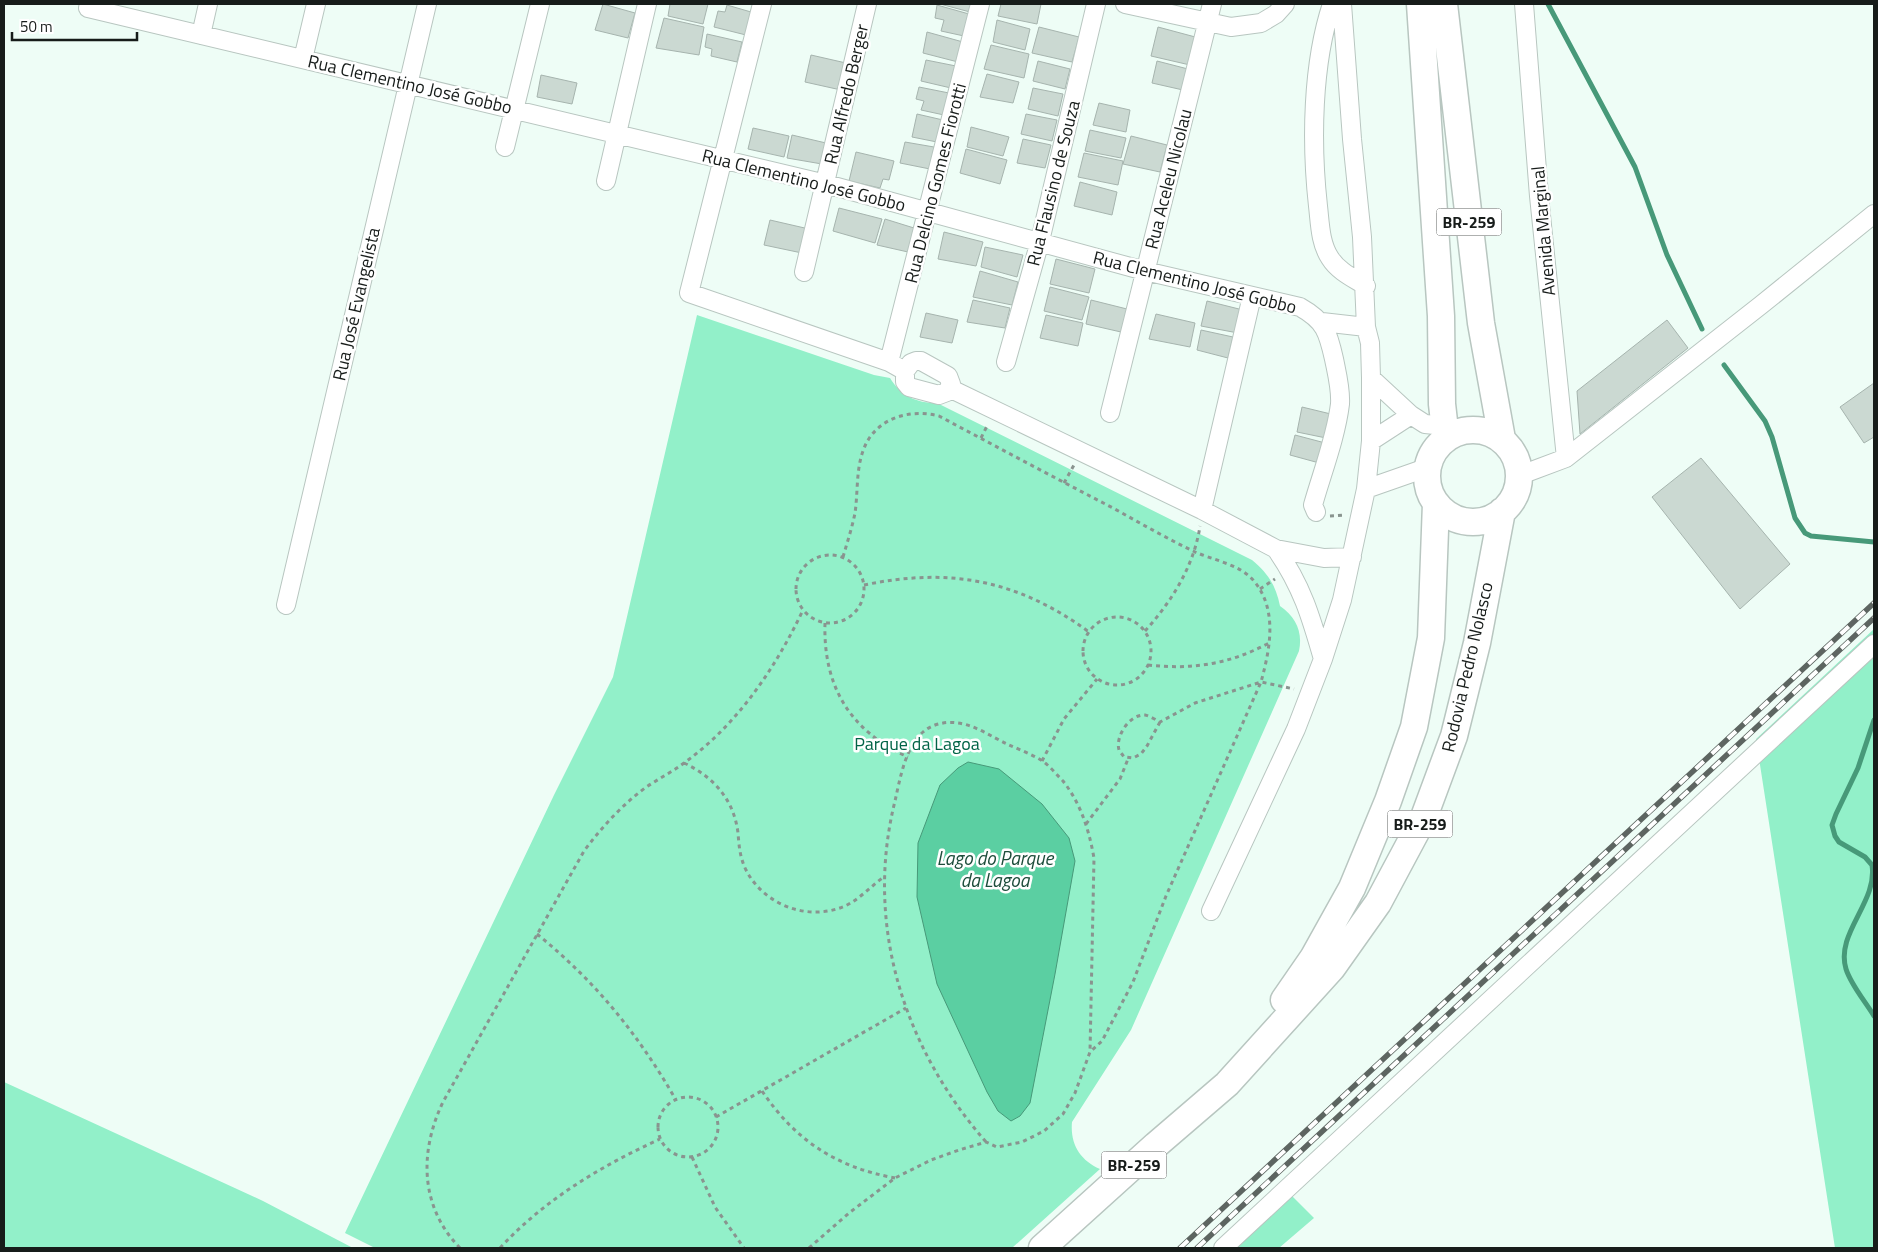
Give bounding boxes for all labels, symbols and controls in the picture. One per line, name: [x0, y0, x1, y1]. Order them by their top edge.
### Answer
scale bar: [12, 10, 138, 42]
text: 50 m: [20, 15, 53, 38]
street label: Rua Alfredo Berger: [817, 21, 875, 167]
street label: Rua Clementino José Gobbo: [305, 47, 515, 121]
street label: Rua Delcino Gomes Fiorotti: [897, 80, 973, 286]
street label: Rua Flausino de Souza: [1019, 97, 1087, 269]
street label: Rua Aceleu Nicolau: [1137, 106, 1199, 252]
street label: Rua Clementino José Gobbo: [699, 142, 909, 218]
street label: Avenida Marginal: [1524, 165, 1562, 297]
road number: BR-259: [1436, 208, 1502, 236]
street label: Rua José Evangelista: [325, 225, 387, 383]
street label: Rua Clementino José Gobbo: [1090, 244, 1300, 320]
street label: Rodovia Pedro Nolasco: [1434, 579, 1500, 755]
park label: Parque da Lagoa: [854, 730, 980, 757]
road number: BR-259: [1388, 811, 1452, 838]
water label: Lago do Parque da Lagoa: [937, 843, 1054, 894]
road number: BR-259: [1102, 1152, 1166, 1178]

